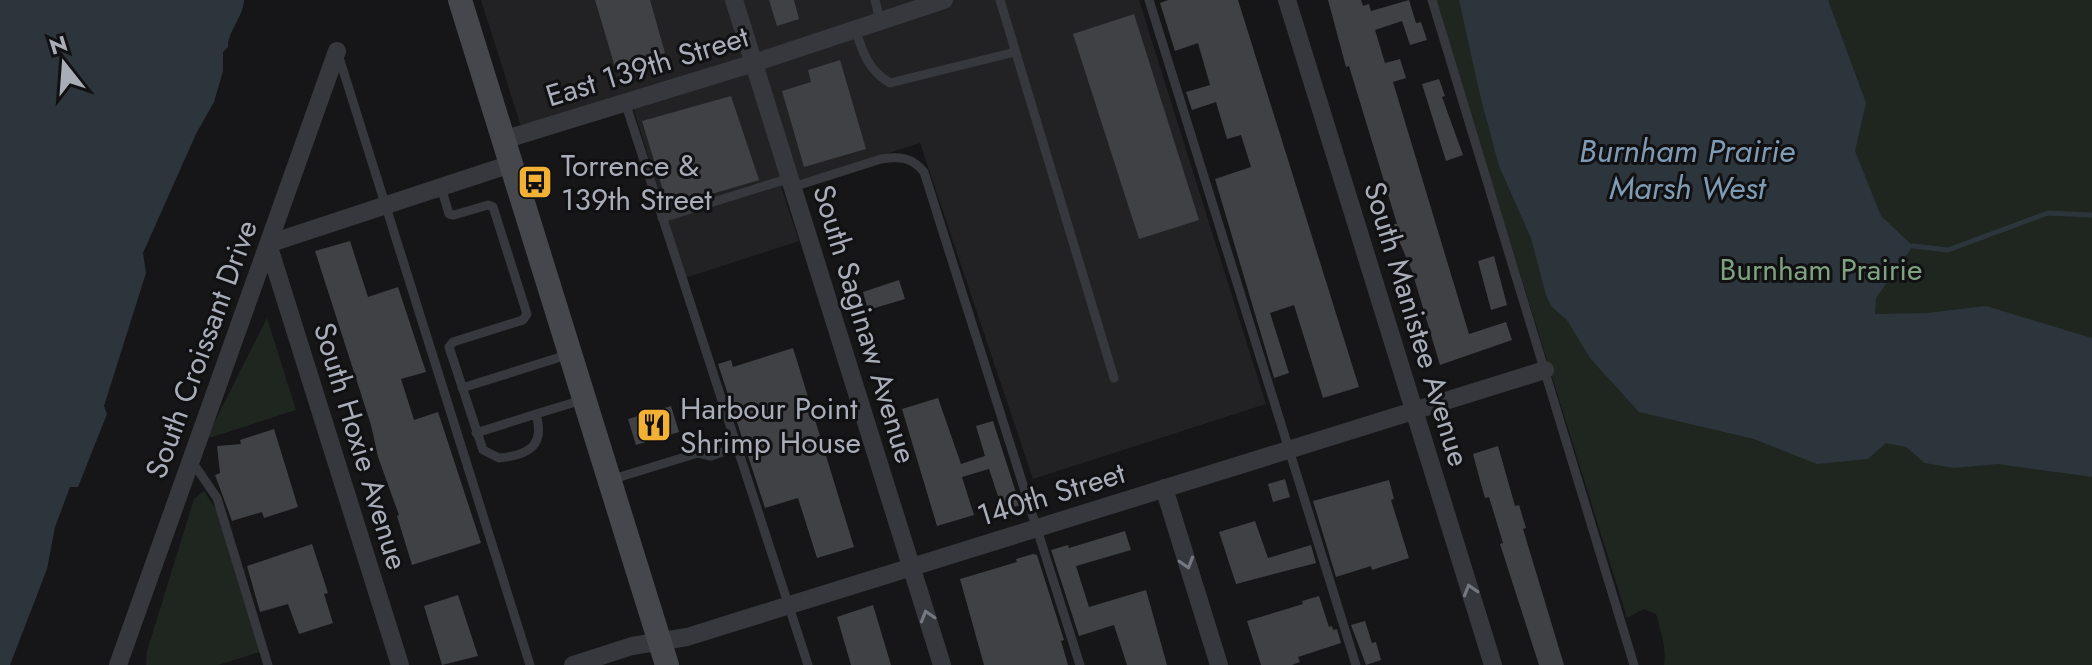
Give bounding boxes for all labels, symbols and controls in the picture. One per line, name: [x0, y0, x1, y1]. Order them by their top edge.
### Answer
street label: East 139th Street: [540, 15, 754, 117]
north arrow: [24, 24, 104, 104]
text: N: [45, 27, 71, 63]
water label: Burnham Prairie Marsh West: [1579, 128, 1795, 211]
place label: Torrence & 139th Street: [561, 144, 712, 221]
bus stop icon: Torrence & 139th Street: [516, 163, 554, 201]
street label: South Manistee Avenue: [1353, 176, 1481, 472]
street label: South Saginaw Avenue: [802, 179, 928, 469]
street label: South Croissant Drive: [134, 214, 268, 484]
park label: Burnham Prairie: [1719, 248, 1923, 291]
street label: South Hoxie Avenue: [303, 317, 419, 575]
place label: Harbour Point Shrimp House: [680, 387, 861, 464]
restaurant icon: Harbour Point Shrimp House: [635, 406, 673, 444]
street label: 140th Street: [972, 451, 1131, 537]
one-way arrow: [1178, 555, 1194, 569]
one-way arrow: [1463, 584, 1479, 598]
one-way arrow: [920, 609, 936, 623]

